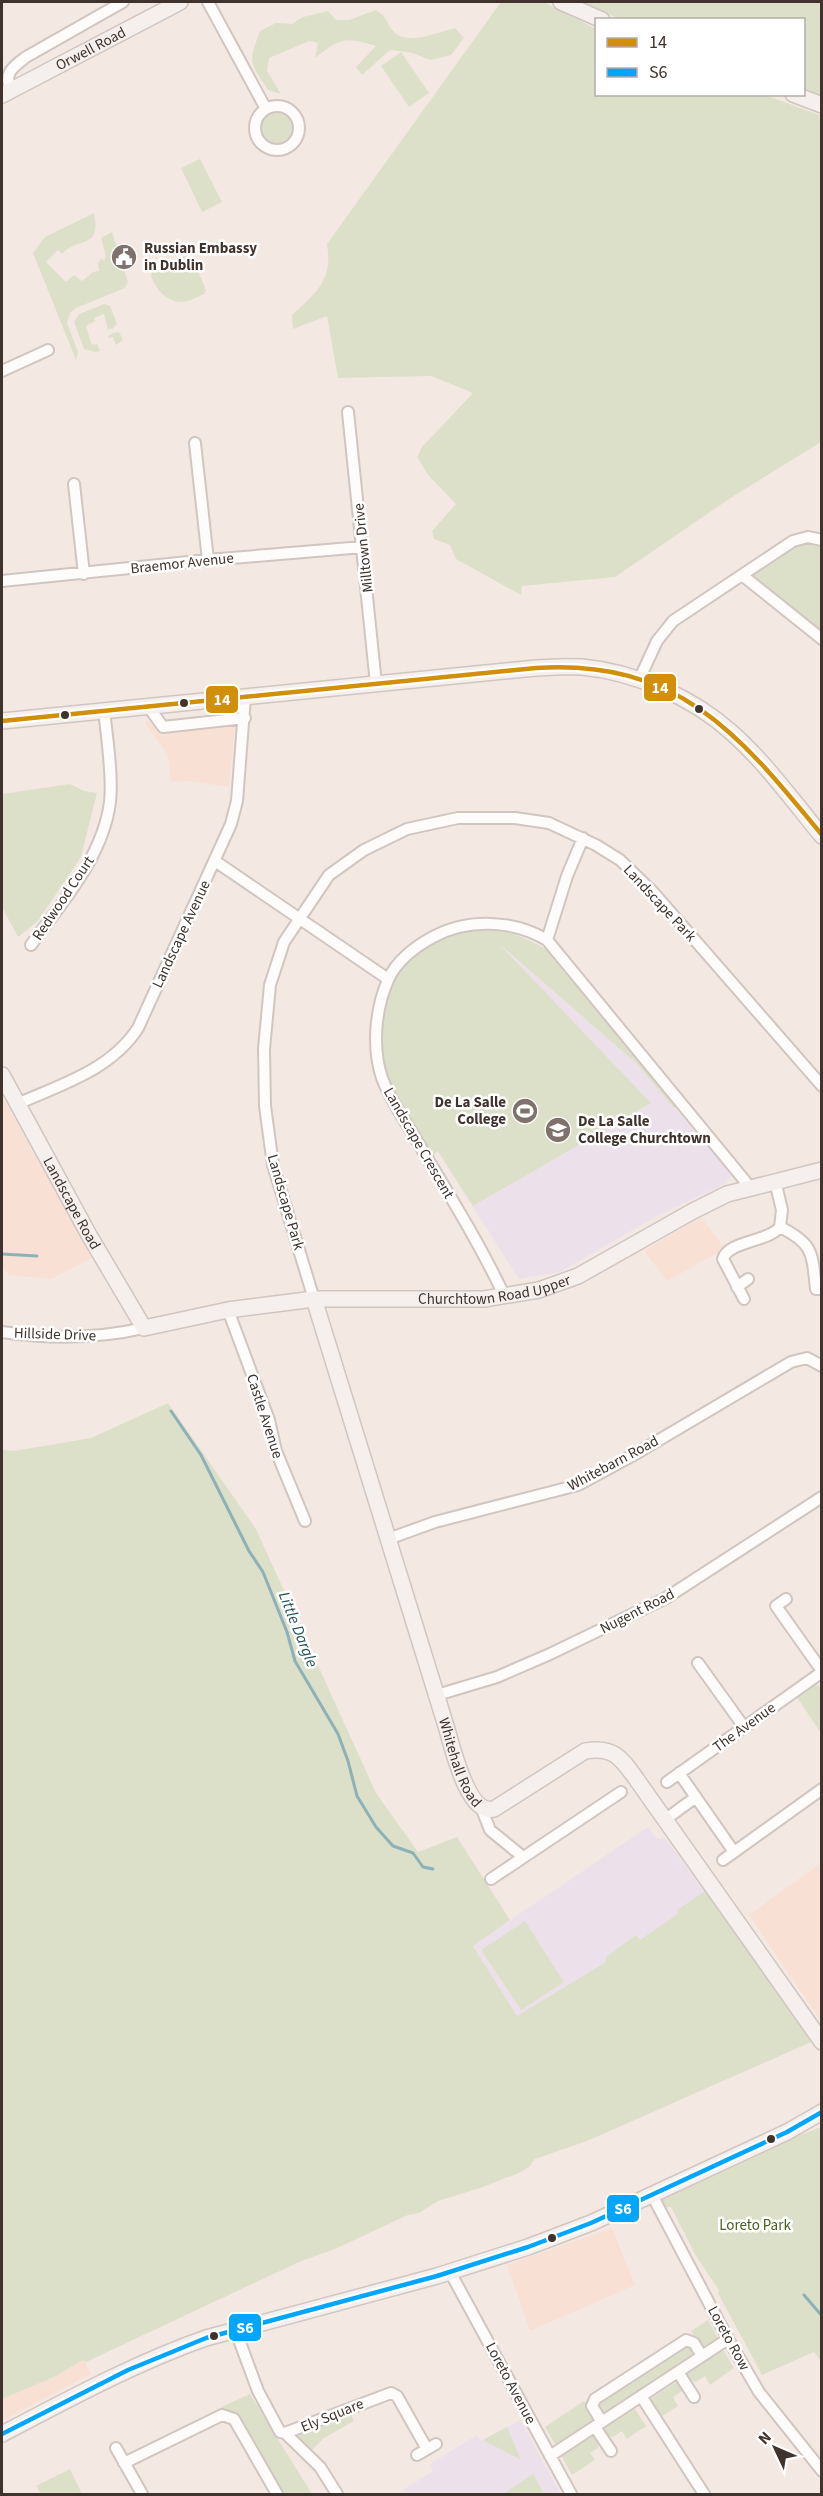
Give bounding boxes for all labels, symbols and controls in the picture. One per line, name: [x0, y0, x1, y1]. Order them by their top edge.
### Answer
legend: [595, 18, 805, 96]
street label: Orwell Road: [52, 22, 130, 76]
text: 14: [649, 30, 667, 55]
text: S6: [649, 60, 668, 85]
place label: Russian Embassy in Dublin: [144, 238, 257, 276]
public building icon: Russian Embassy in Dublin: [109, 242, 139, 272]
street label: Milltown Drive: [348, 502, 379, 594]
street label: Braemor Avenue: [129, 548, 235, 579]
line badge: 14: [643, 673, 677, 702]
text: 14: [652, 677, 669, 699]
line badge: 14: [205, 685, 239, 714]
text: 14: [214, 689, 231, 711]
unlabelled marker: [178, 697, 190, 709]
unlabelled marker: [693, 703, 705, 715]
unlabelled marker: [59, 709, 71, 721]
street label: Redwood Court: [27, 852, 99, 945]
street label: Landscape Park: [618, 860, 701, 947]
street label: Landscape Avenue: [147, 877, 216, 992]
street label: Landscape Crescent: [378, 1084, 459, 1203]
place label: De La Salle College: [434, 1092, 506, 1130]
sports icon: De La Salle College: [510, 1096, 540, 1126]
place label: De La Salle College Churchtown: [578, 1111, 711, 1149]
school or university icon: De La Salle College Churchtown: [543, 1115, 573, 1145]
street label: Landscape Park: [262, 1152, 309, 1253]
street label: Landscape Road: [37, 1153, 105, 1254]
street label: Churchtown Road Upper: [418, 1269, 574, 1310]
street label: Hillside Drive: [13, 1323, 97, 1346]
street label: Castle Avenue: [241, 1371, 288, 1461]
street label: Whitebarn Road: [564, 1431, 662, 1496]
street label: Nugent Road: [596, 1584, 678, 1639]
water label: Little Dargle: [273, 1588, 323, 1671]
street label: The Avenue: [709, 1697, 780, 1757]
street label: Whitehall Road: [433, 1715, 486, 1812]
unlabelled marker: [765, 2133, 777, 2145]
line badge: S6: [606, 2194, 640, 2223]
text: S6: [614, 2198, 632, 2220]
park label: Loreto Park: [719, 2215, 791, 2236]
unlabelled marker: [546, 2232, 558, 2244]
street label: Loreto Row: [702, 2302, 755, 2374]
line badge: S6: [228, 2313, 262, 2342]
text: S6: [236, 2317, 254, 2339]
unlabelled marker: [208, 2330, 220, 2342]
street label: Loreto Avenue: [480, 2339, 541, 2428]
street label: Ely Square: [298, 2393, 367, 2438]
north arrow: [745, 2418, 805, 2478]
text: N: [753, 2427, 777, 2450]

